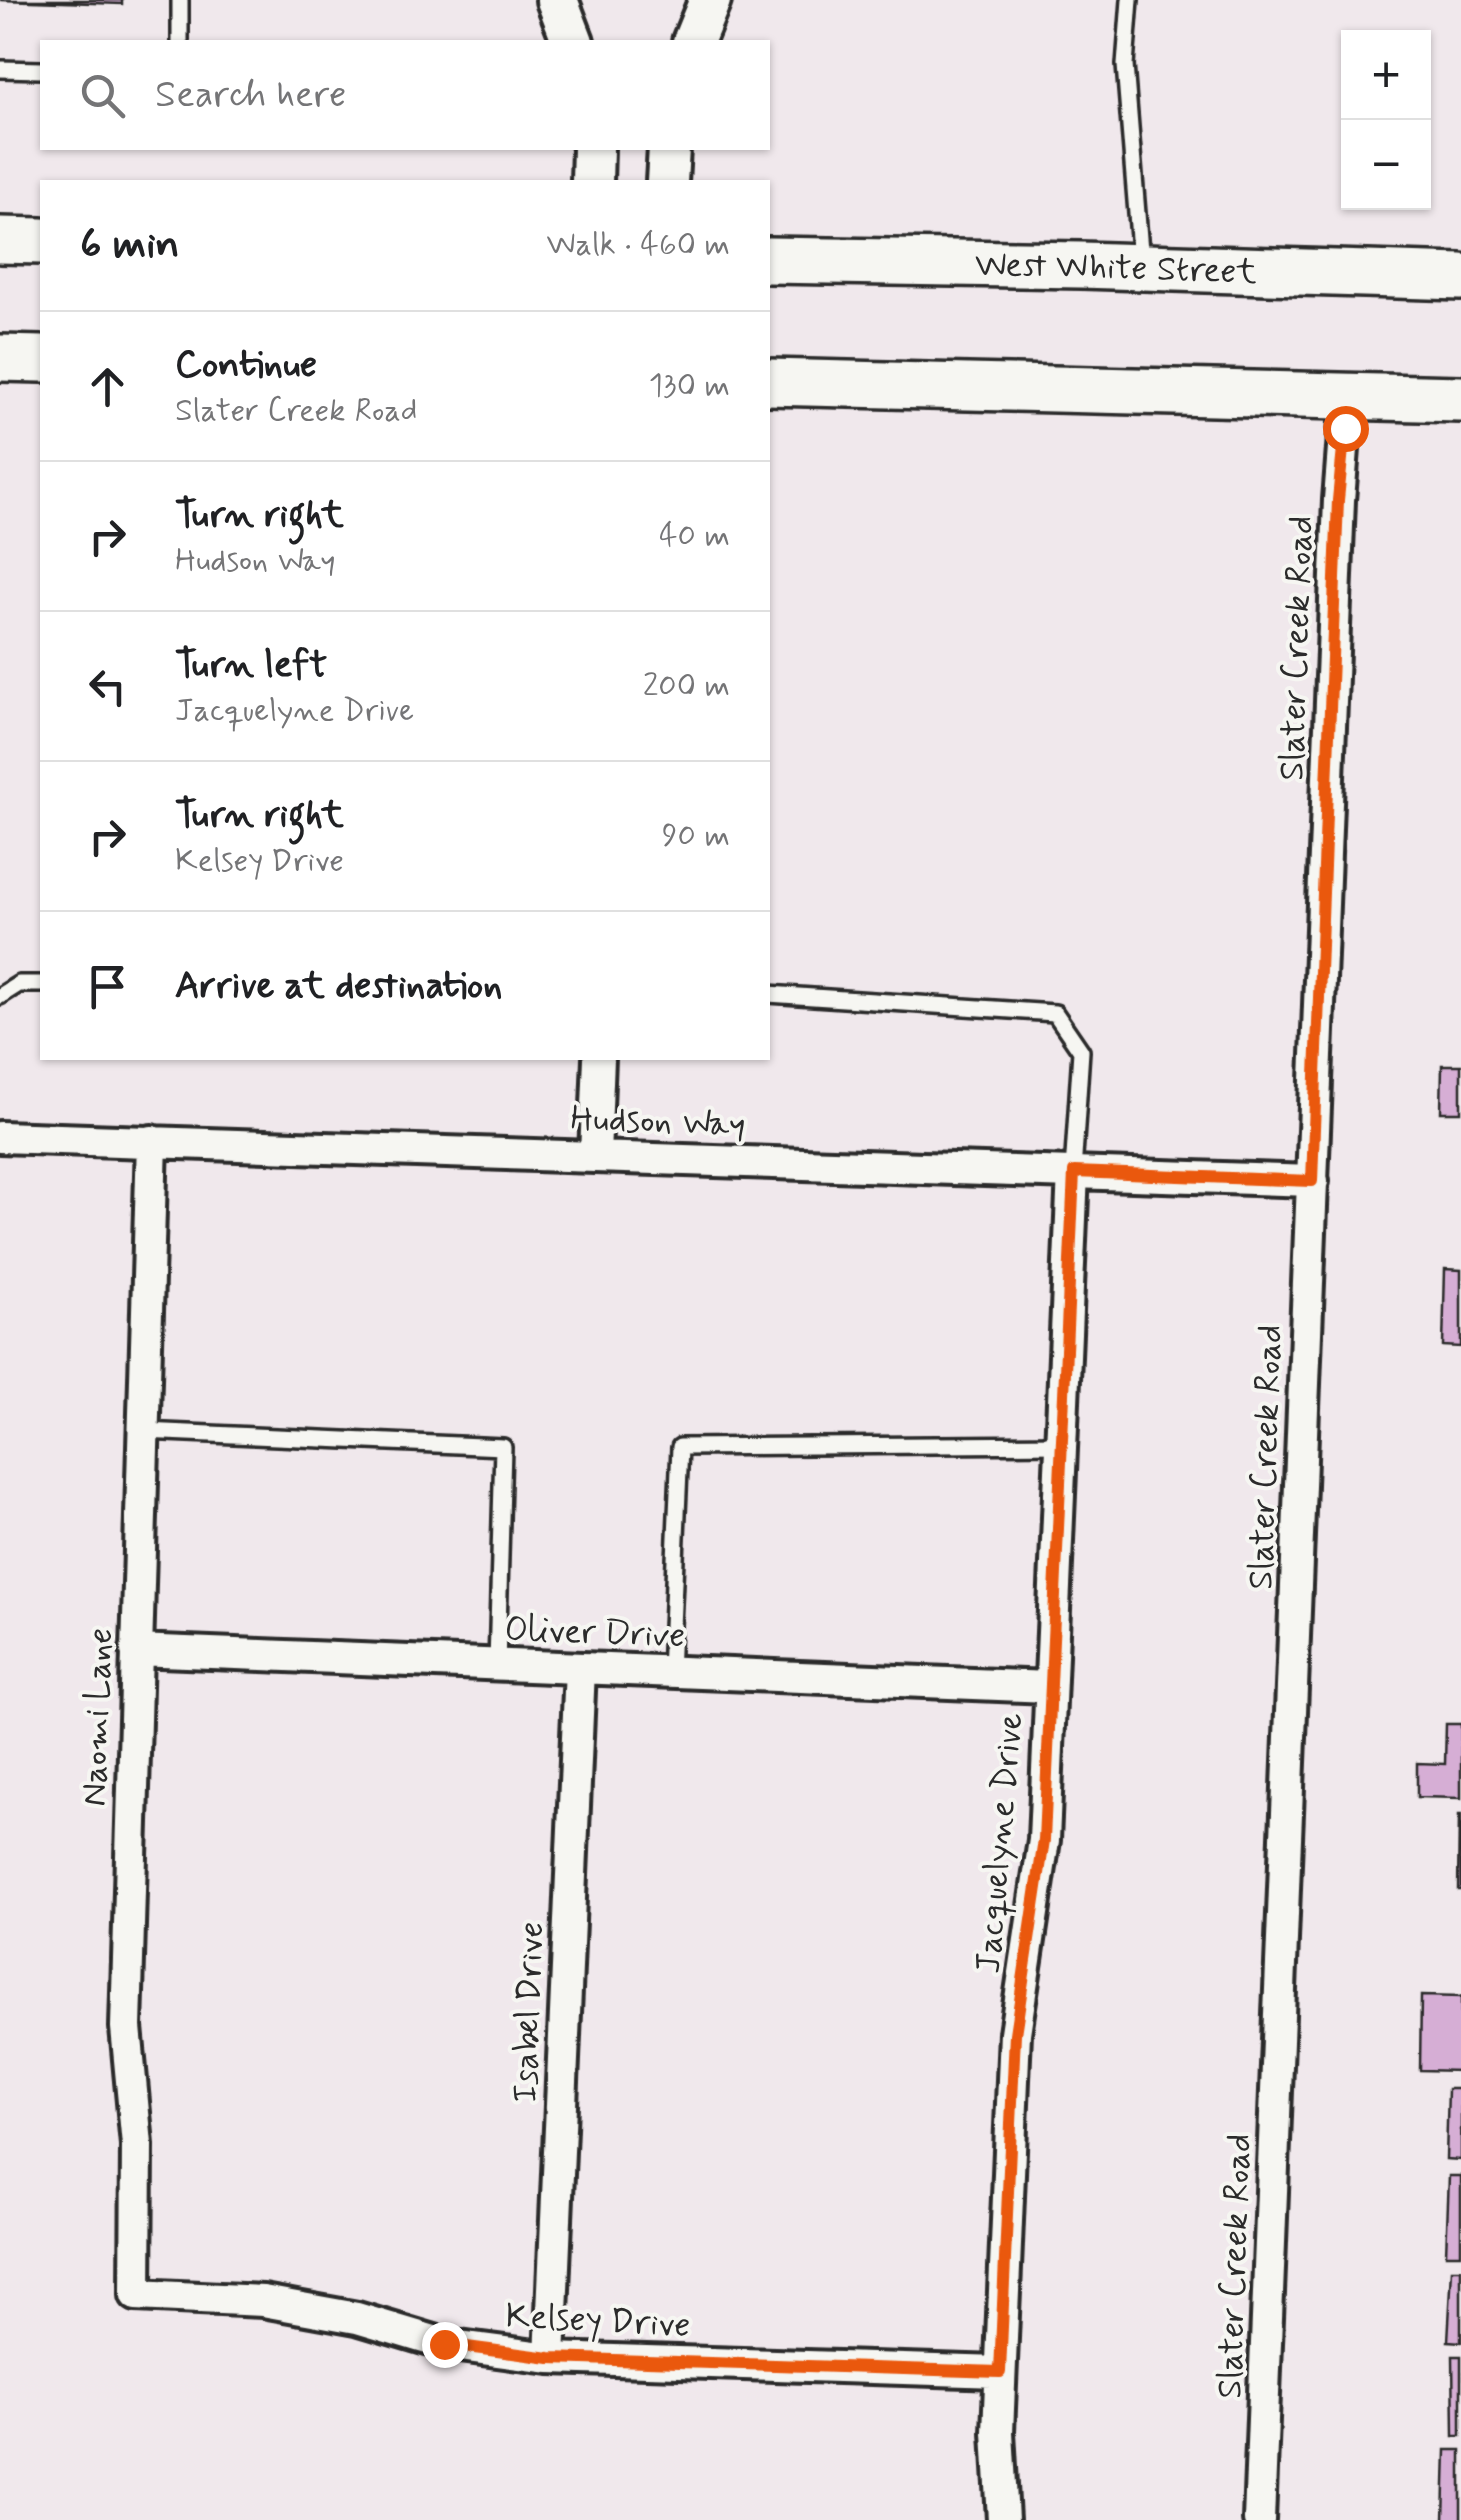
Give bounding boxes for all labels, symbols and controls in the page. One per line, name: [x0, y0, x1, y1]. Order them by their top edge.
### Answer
map controls: [1341, 30, 1431, 210]
button: +: [1341, 30, 1431, 120]
search box: [40, 40, 770, 150]
icon: search: [75, 68, 130, 123]
text: Search here: [155, 71, 346, 120]
button: −: [1341, 120, 1431, 210]
text: 6 min: [80, 218, 179, 273]
text: Walk · 460 m: [547, 224, 730, 266]
street label: West White Street: [974, 242, 1258, 296]
text: Continue: [175, 341, 317, 390]
icon: ahead: [80, 359, 135, 414]
text: 130 m: [649, 365, 730, 407]
text: Slater Creek Road: [175, 390, 417, 432]
route start: [1323, 406, 1369, 452]
text: Turn right: [175, 491, 344, 540]
icon: right: [80, 509, 135, 564]
text: 40 m: [659, 515, 730, 557]
street label: Slater Creek Road: [1269, 515, 1325, 781]
text: Hudson Way: [175, 540, 335, 582]
text: Turn left: [175, 641, 327, 690]
icon: left: [80, 659, 135, 714]
text: 200 m: [643, 665, 730, 707]
text: Jacquelyne Drive: [175, 690, 414, 732]
text: Turn right: [175, 791, 344, 840]
icon: right: [80, 809, 135, 864]
text: 90 m: [662, 815, 730, 857]
text: Kelsey Drive: [175, 840, 344, 882]
icon: arrive: [80, 959, 135, 1014]
text: Arrive at destination: [175, 962, 502, 1011]
street label: Hudson Way: [569, 1096, 746, 1148]
street label: Slater Creek Road: [1238, 1324, 1294, 1590]
street label: Oliver Drive: [504, 1607, 686, 1659]
street label: Naomi Lane: [72, 1627, 124, 1807]
street label: Jacquelyne Drive: [966, 1711, 1034, 1975]
street label: Isabel Drive: [503, 1921, 555, 2103]
street label: Slater Creek Road: [1207, 2133, 1263, 2399]
street label: Kelsey Drive: [504, 2293, 691, 2349]
route end: [422, 2322, 468, 2368]

